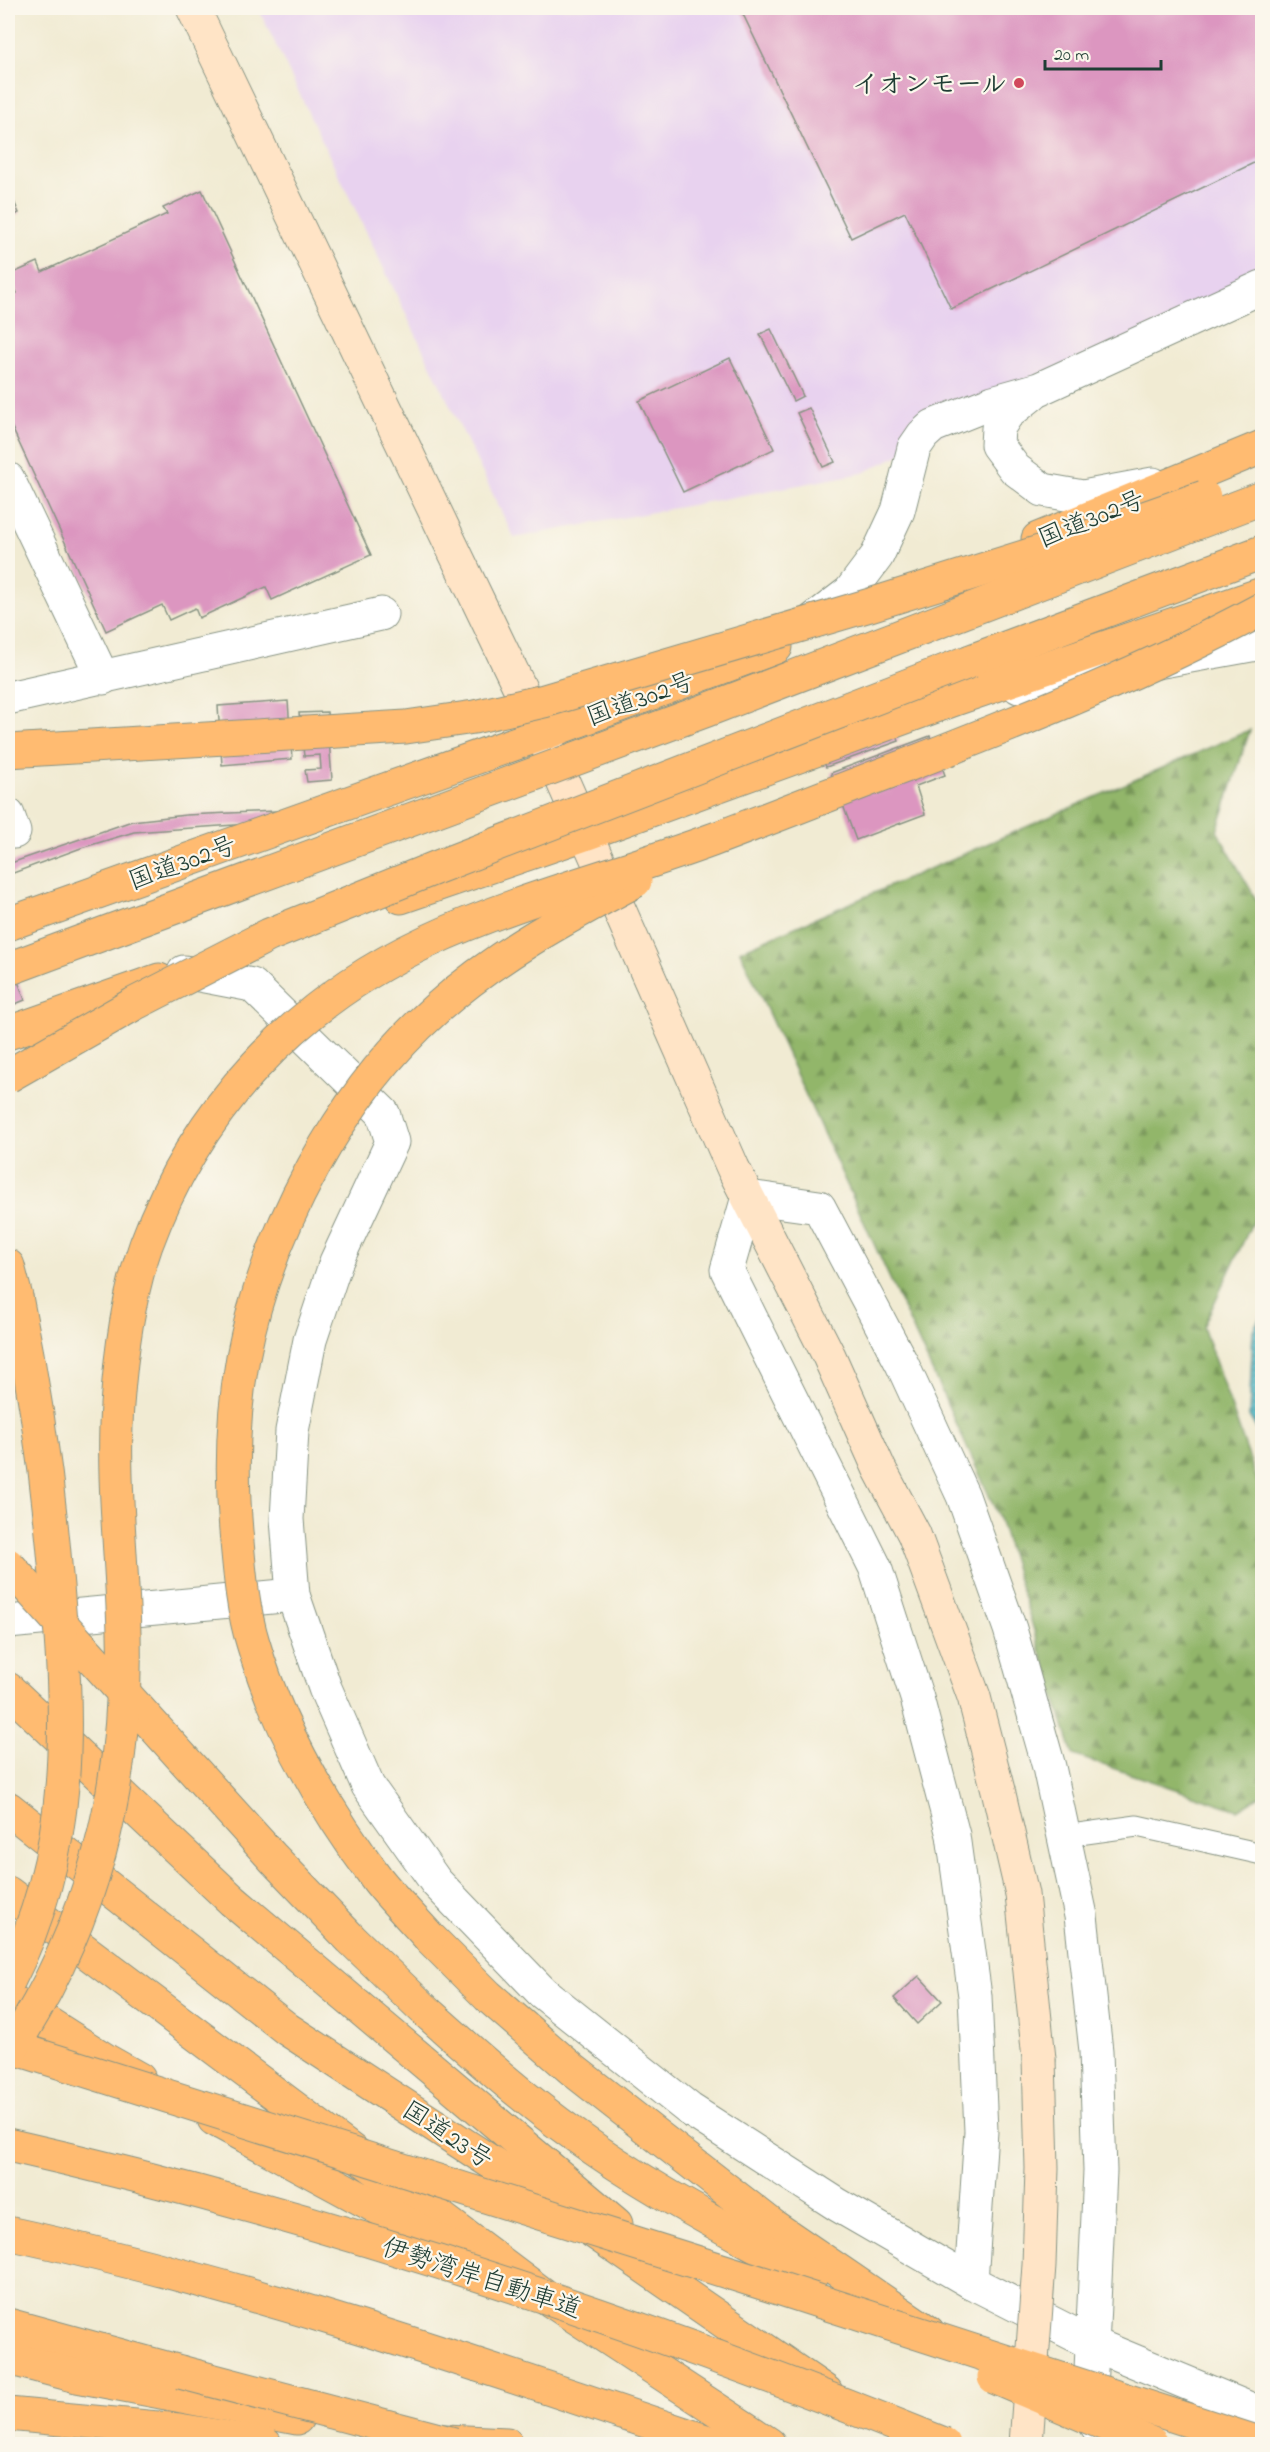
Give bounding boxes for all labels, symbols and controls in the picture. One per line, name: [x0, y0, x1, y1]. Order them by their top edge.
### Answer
scale bar: [1045, 33, 1160, 71]
text: 20 m: [1054, 43, 1089, 69]
place label: イオンモール: [853, 67, 1007, 105]
marker: イオンモール: [1012, 76, 1026, 90]
street label: 国道302号: [1033, 482, 1152, 560]
street label: 国道302号: [581, 664, 701, 738]
street label: 国道302号: [123, 828, 243, 902]
street label: 国道23号: [393, 2093, 499, 2180]
street label: 伊勢湾岸自動車道: [376, 2230, 586, 2330]

